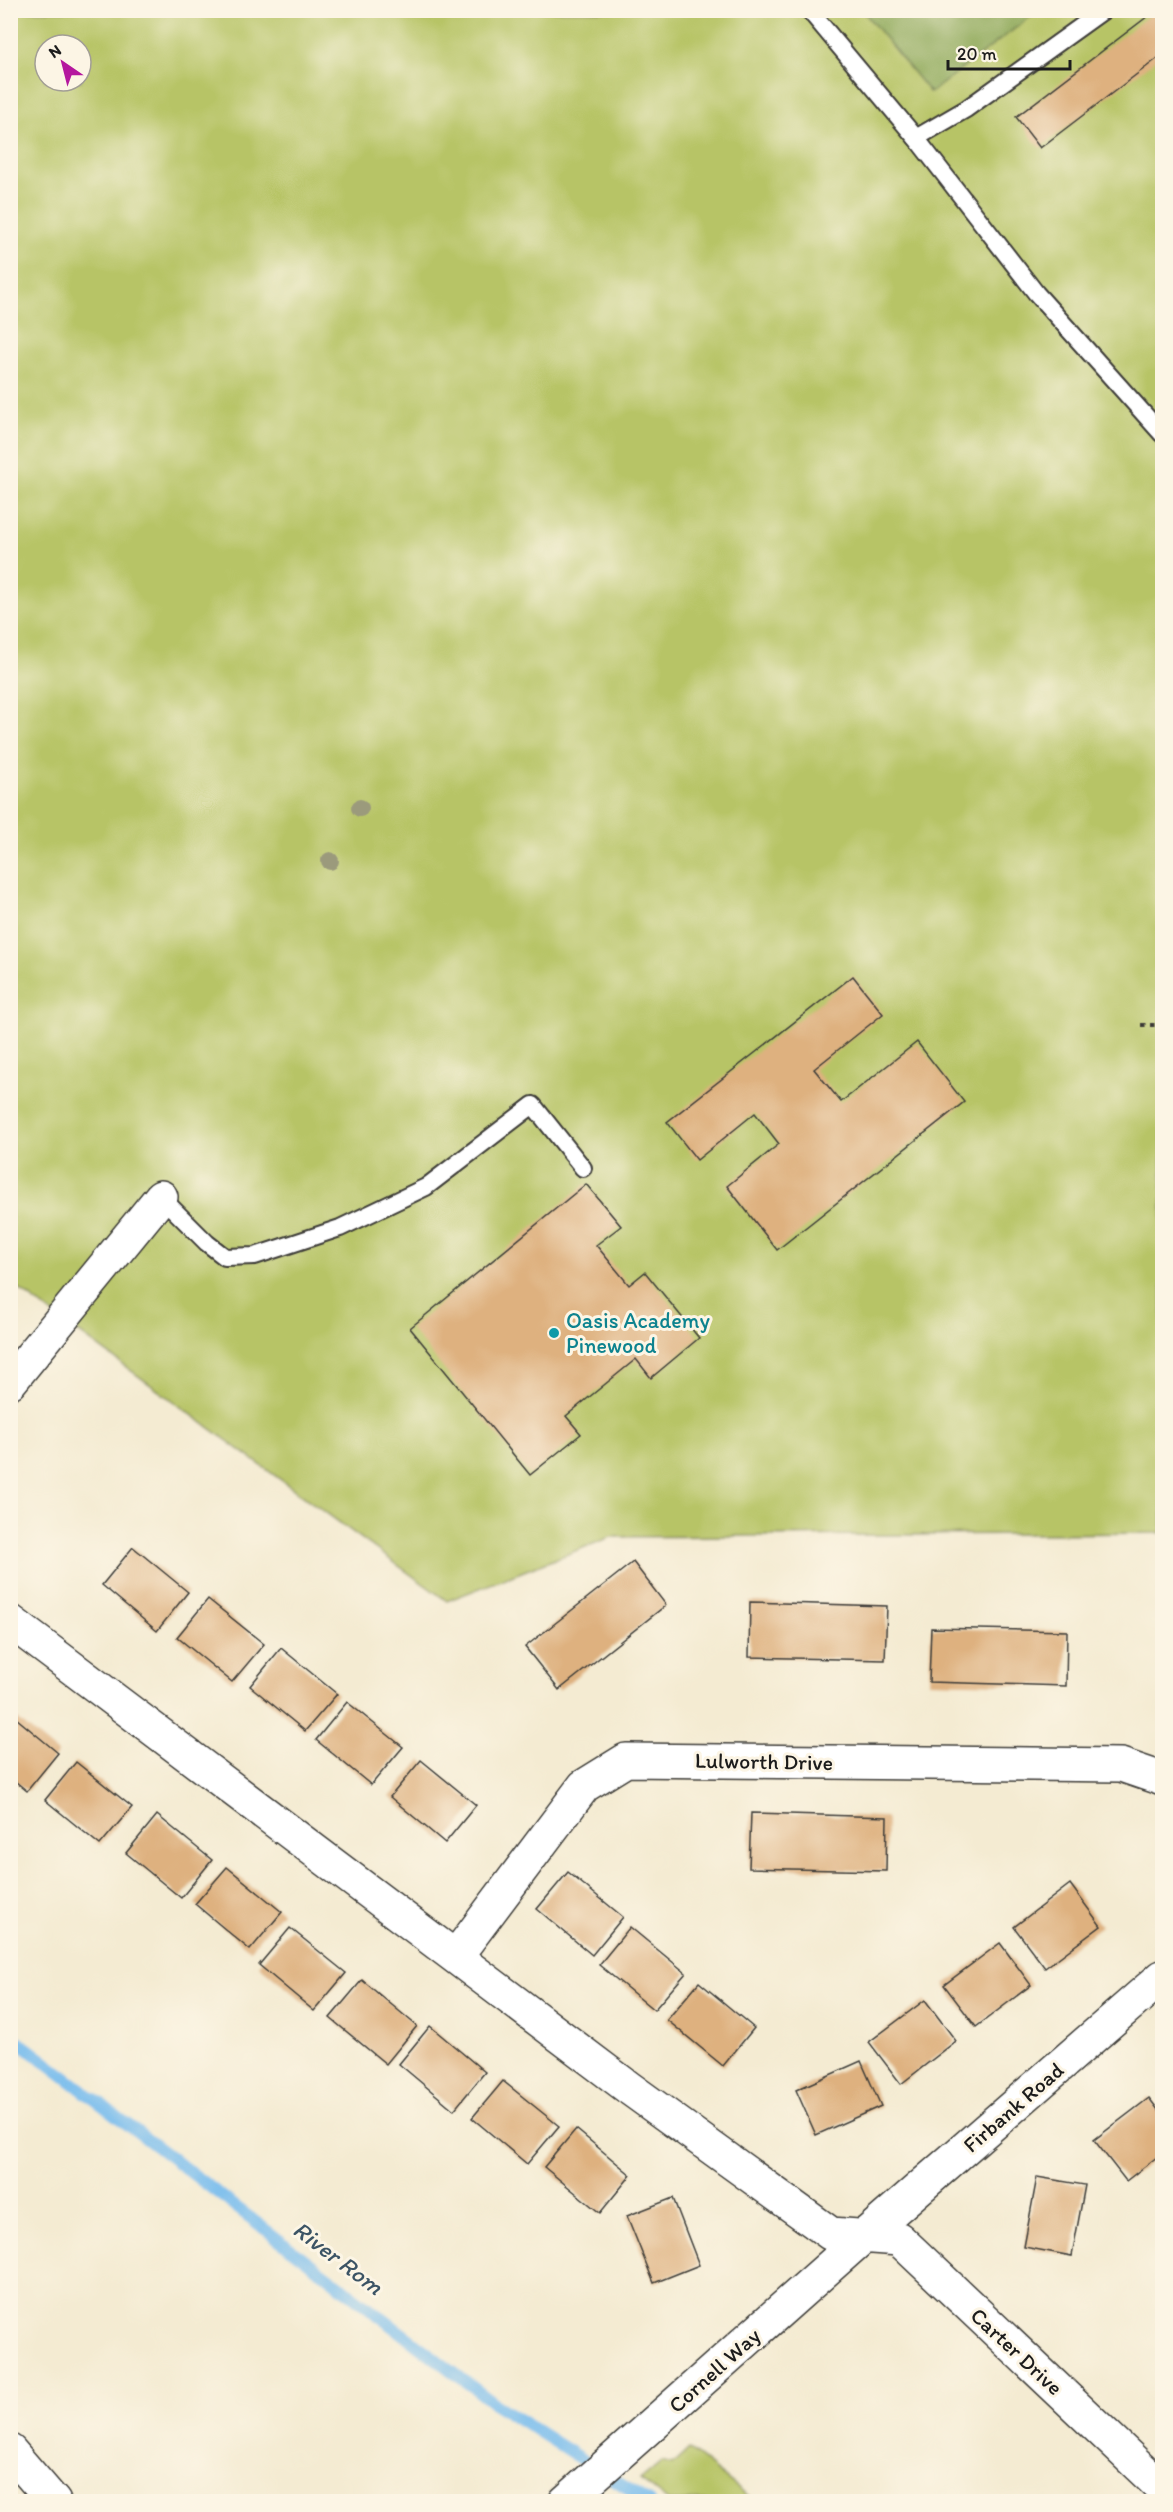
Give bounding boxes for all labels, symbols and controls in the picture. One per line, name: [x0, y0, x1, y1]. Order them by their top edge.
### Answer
north arrow: [33, 33, 93, 93]
scale bar: [948, 33, 1070, 71]
text: N: [45, 40, 65, 62]
text: 20 m: [957, 43, 997, 65]
place label: Oasis Academy Pinewood: [566, 1307, 710, 1359]
marker: Oasis Academy Pinewood: [547, 1326, 561, 1340]
street label: Lulworth Drive: [695, 1747, 833, 1776]
street label: Firbank Road: [958, 2056, 1069, 2158]
water label: River Rom: [288, 2214, 390, 2301]
street label: Carter Drive: [965, 2302, 1068, 2401]
street label: Cornell Way: [663, 2322, 766, 2419]

